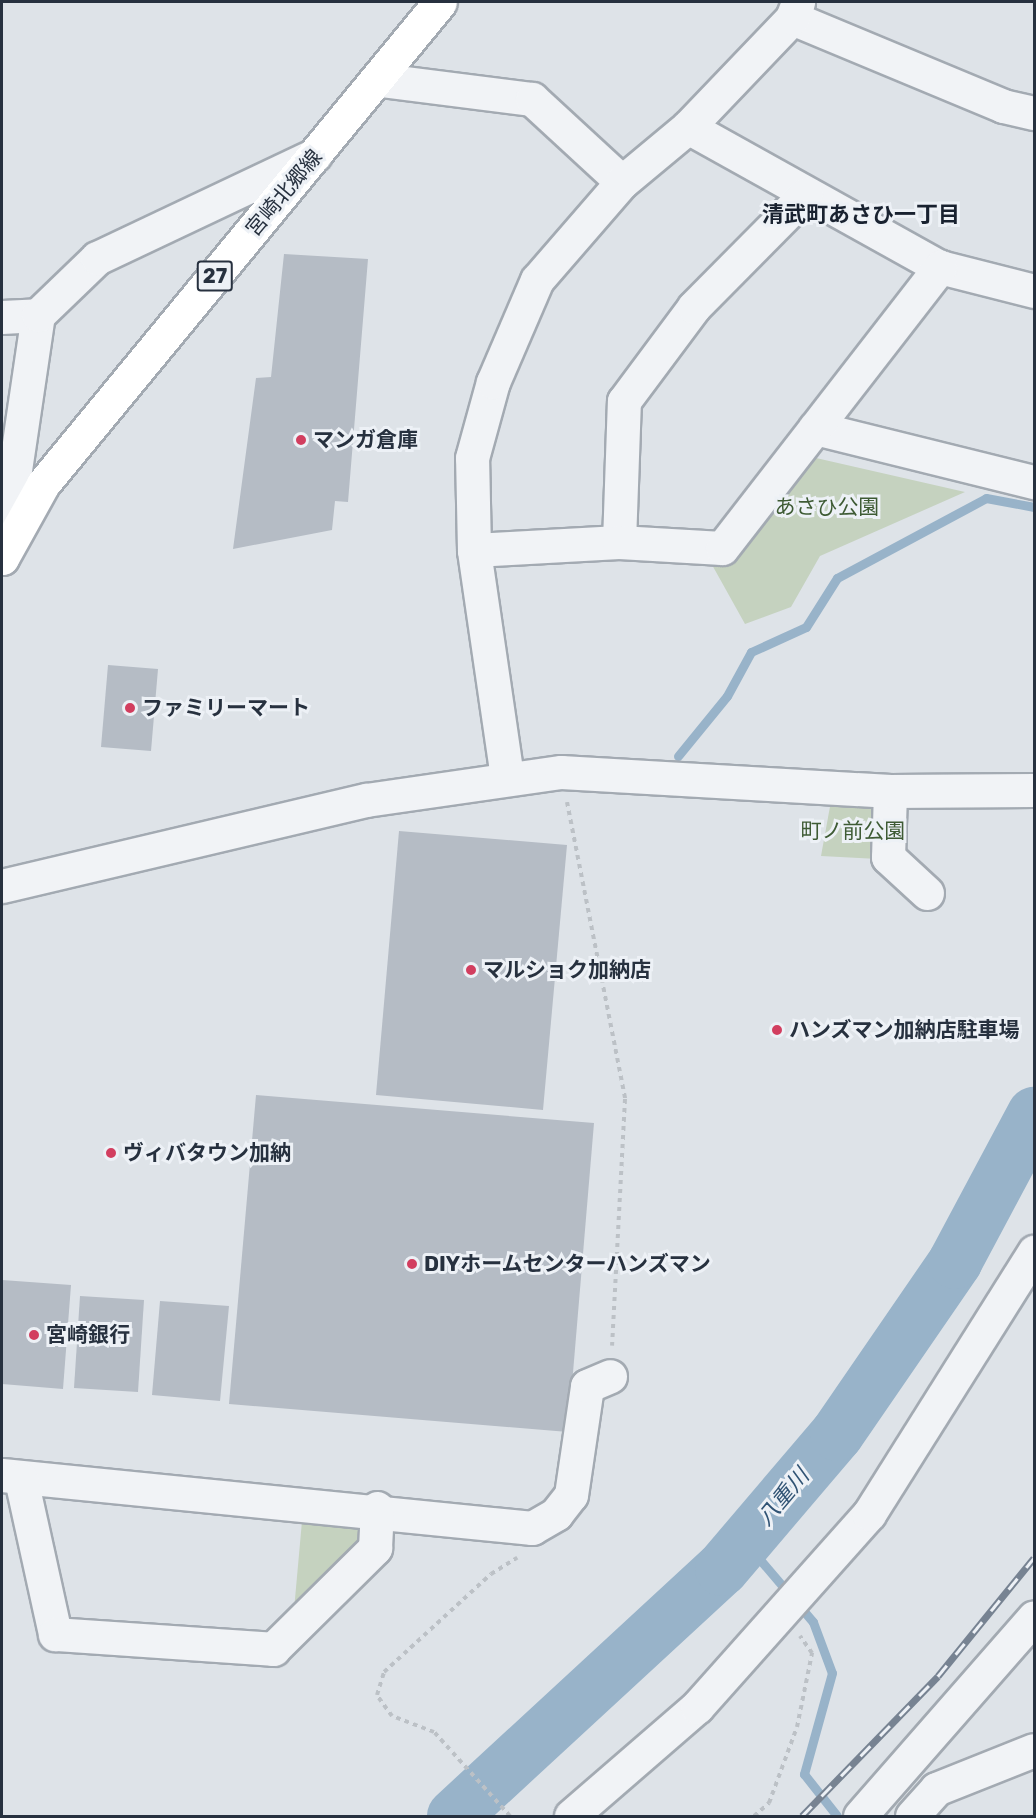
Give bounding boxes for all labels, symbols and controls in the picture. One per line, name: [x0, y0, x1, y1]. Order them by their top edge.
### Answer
street label: 宮崎北郷線: [241, 145, 327, 241]
district label: 清武町あさひ一丁目: [762, 202, 960, 228]
road number: 27: [196, 259, 234, 293]
place label: マンガ倉庫: [313, 427, 418, 453]
marker: マンガ倉庫: [294, 433, 308, 447]
park label: あさひ公園: [775, 494, 879, 520]
place label: ファミリーマート: [142, 695, 310, 721]
marker: ファミリーマート: [123, 701, 137, 715]
park label: 町ノ前公園: [801, 818, 905, 844]
place label: マルショク加納店: [483, 957, 651, 983]
marker: マルショク加納店: [464, 963, 478, 977]
place label: ハンズマン加納店駐車場: [789, 1017, 1020, 1043]
marker: ハンズマン加納店駐車場: [770, 1023, 784, 1037]
place label: ヴィバタウン加納: [123, 1140, 291, 1166]
marker: ヴィバタウン加納: [104, 1146, 118, 1160]
place label: DIYホームセンターハンズマン: [424, 1251, 712, 1277]
marker: DIYホームセンターハンズマン: [405, 1257, 419, 1271]
place label: 宮崎銀行: [46, 1322, 130, 1348]
marker: 宮崎銀行: [27, 1328, 41, 1342]
water label: 八重川: [752, 1463, 814, 1531]

